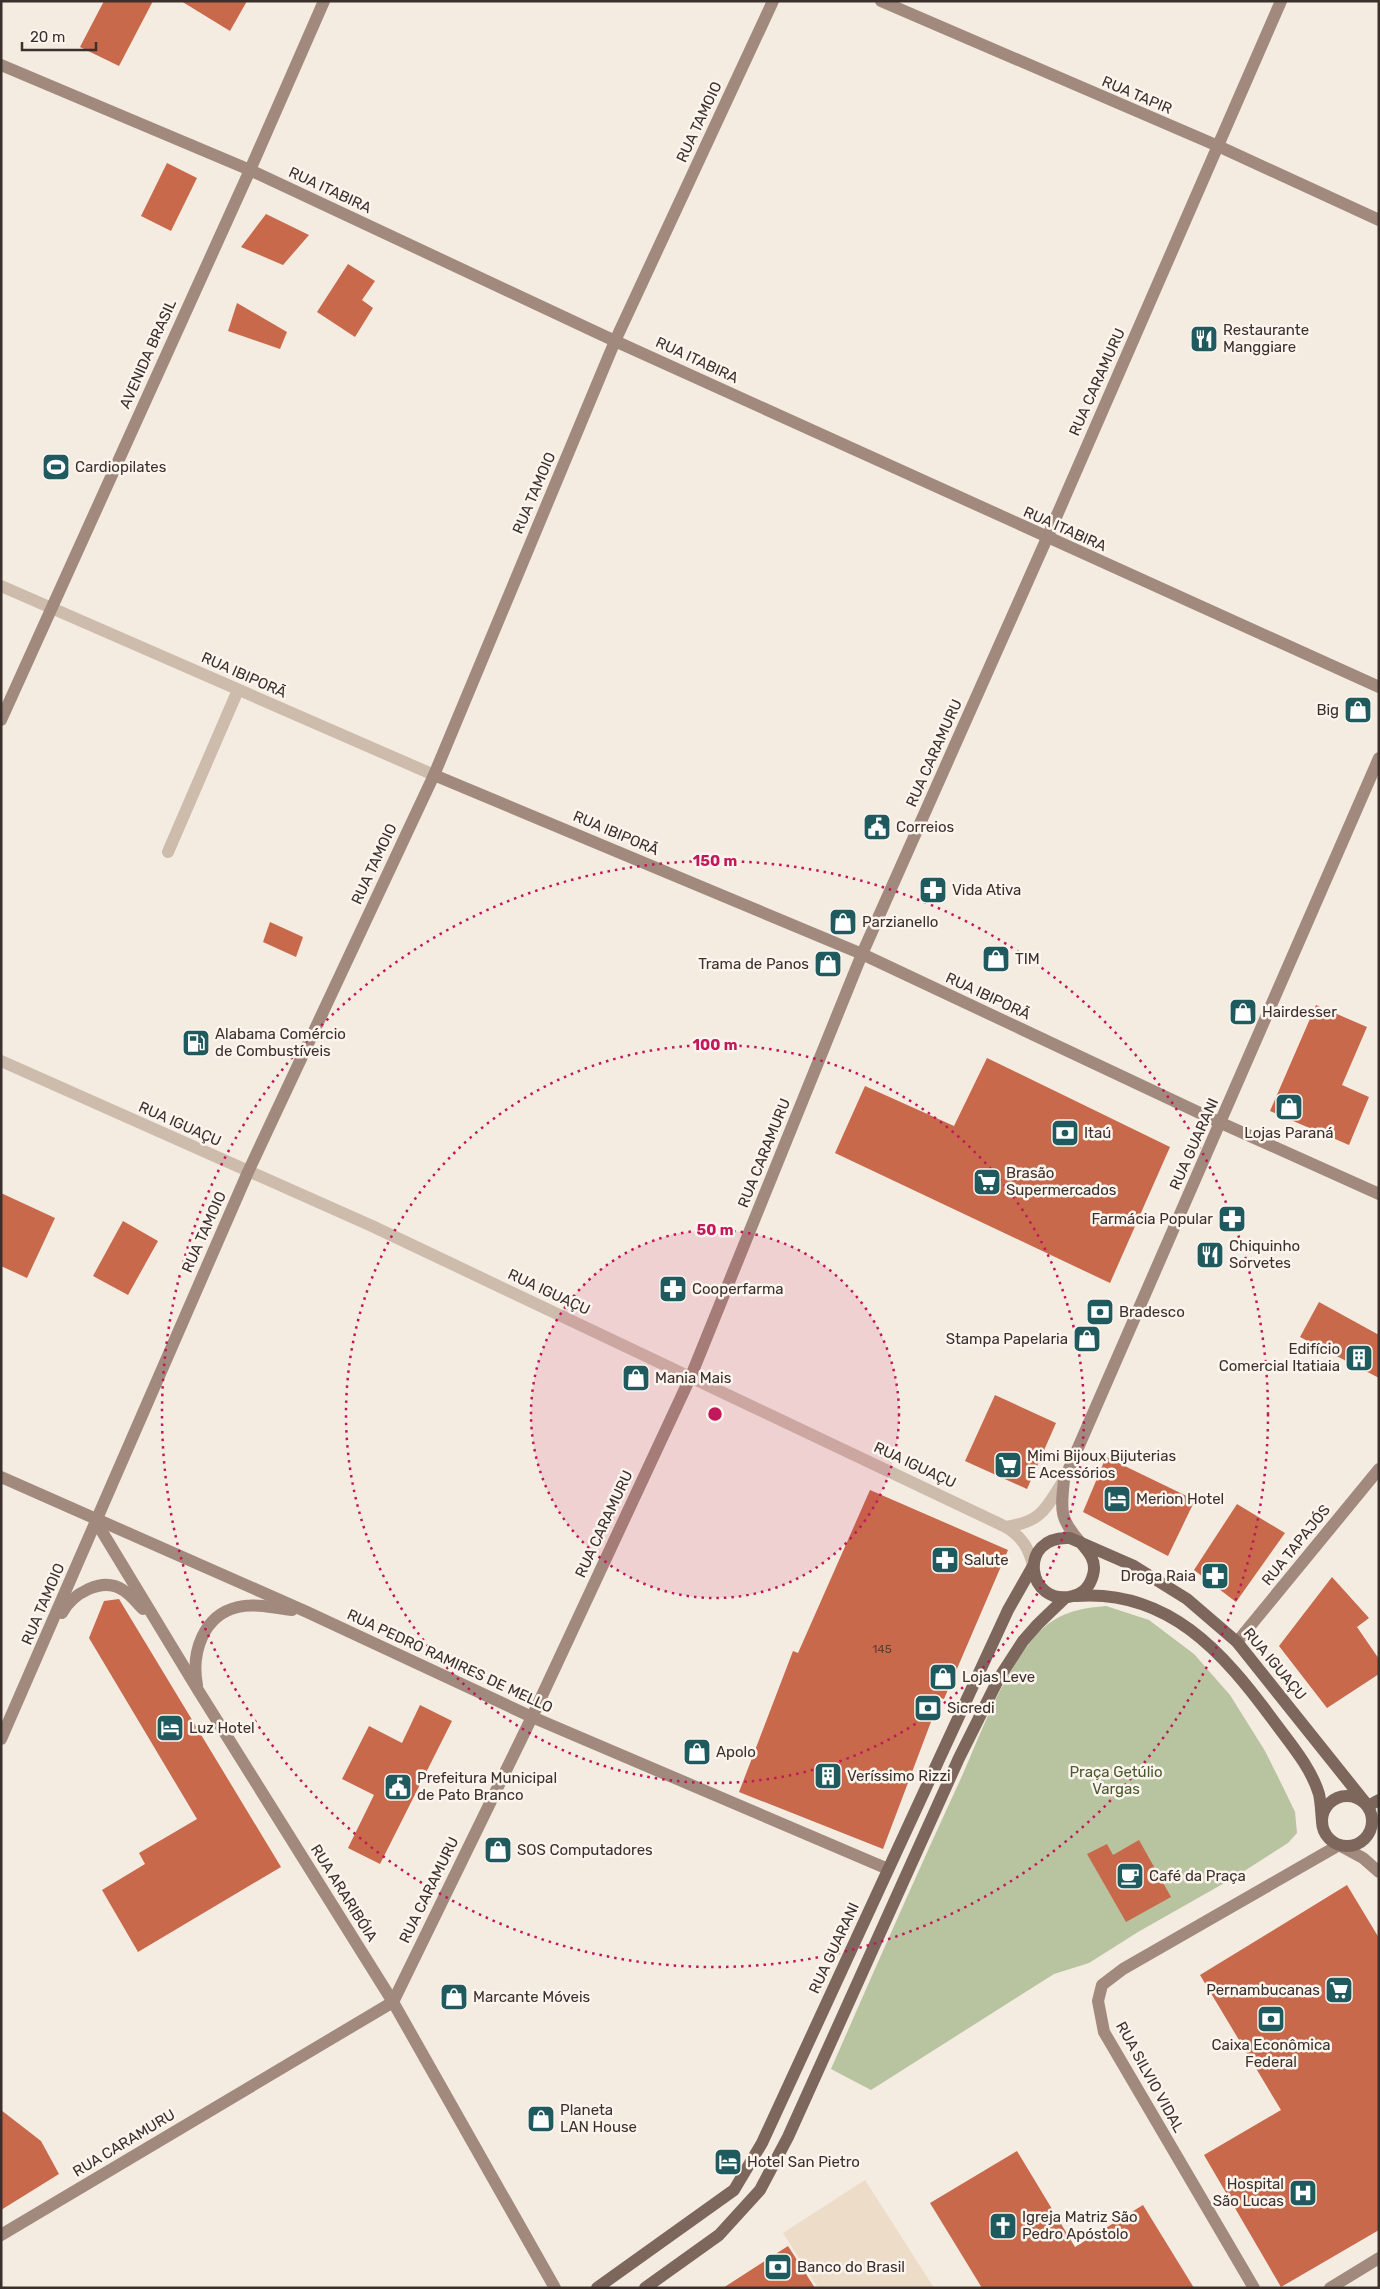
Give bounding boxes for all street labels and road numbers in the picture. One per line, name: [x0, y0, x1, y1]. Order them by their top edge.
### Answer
street label: RUA TAPIR: [1099, 72, 1175, 118]
street label: RUA TAMOIO: [672, 79, 726, 165]
street label: RUA ITABIRA: [286, 163, 374, 217]
street label: AVENIDA BRASIL: [116, 296, 180, 411]
street label: RUA CARAMURU: [1065, 325, 1129, 439]
street label: RUA ITABIRA: [653, 333, 741, 387]
street label: RUA TAMOIO: [509, 449, 559, 537]
street label: RUA ITABIRA: [1021, 503, 1109, 555]
street label: RUA IBIPORÃ: [199, 648, 289, 702]
street label: RUA CARAMURU: [902, 696, 966, 810]
street label: RUA IBIPORÃ: [570, 807, 662, 859]
street label: RUA TAMOIO: [347, 821, 401, 907]
street label: RUA IBIPORÃ: [943, 969, 1033, 1023]
street label: RUA GUARANI: [1166, 1095, 1222, 1193]
street label: RUA CARAMURU: [734, 1096, 794, 1210]
street label: RUA IGUAÇU: [136, 1098, 224, 1150]
street label: RUA TAMOIO: [178, 1189, 230, 1275]
street label: RUA IGUAÇU: [505, 1265, 593, 1319]
street label: RUA IGUAÇU: [871, 1438, 959, 1492]
street label: RUA CARAMURU: [571, 1468, 637, 1580]
street label: RUA TAPAJÓS: [1258, 1501, 1334, 1589]
street label: RUA TAMOIO: [18, 1560, 68, 1648]
street label: RUA PEDRO RAMIRES DE MELLO: [344, 1605, 556, 1717]
street label: RUA IGUAÇU: [1240, 1624, 1310, 1704]
street label: RUA CARAMURU: [395, 1834, 463, 1946]
street label: RUA ARARIBÓIA: [307, 1841, 381, 1945]
street label: RUA GUARANI: [805, 1900, 863, 1996]
street label: RUA SILVIO VIDAL: [1112, 2018, 1188, 2136]
street label: RUA CARAMURU: [70, 2105, 178, 2181]

